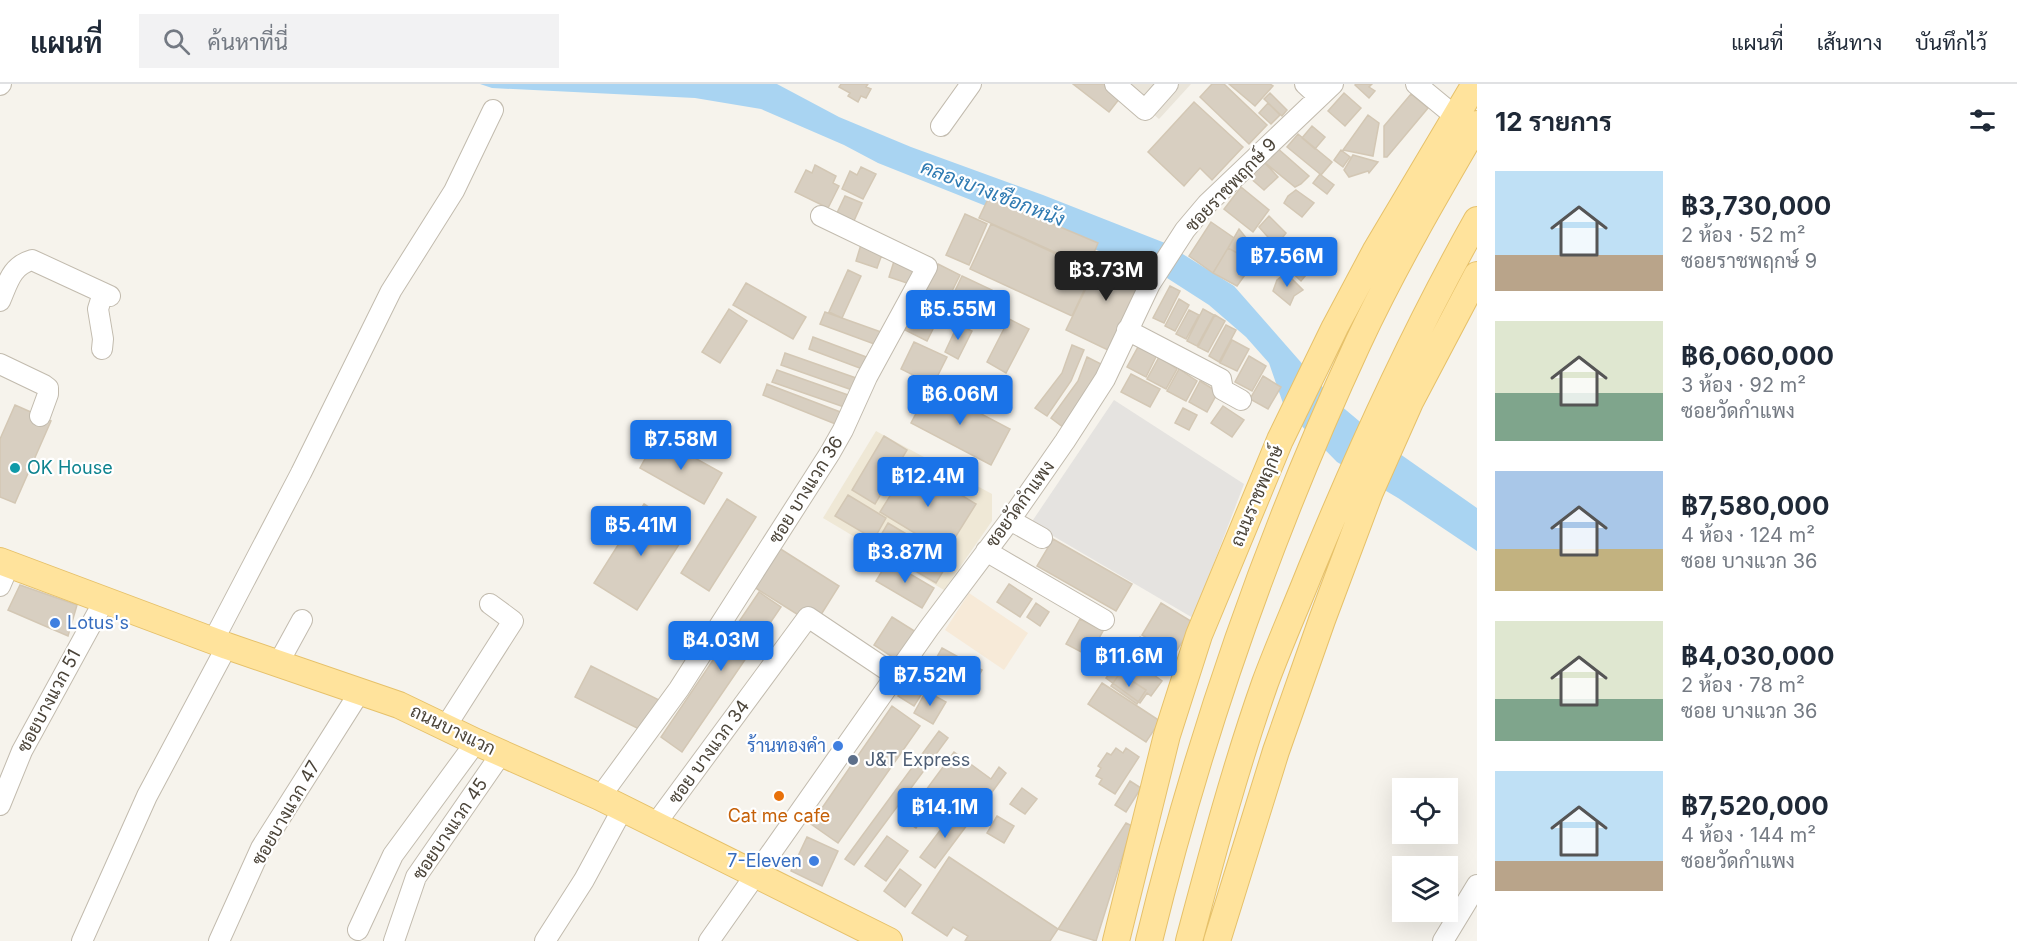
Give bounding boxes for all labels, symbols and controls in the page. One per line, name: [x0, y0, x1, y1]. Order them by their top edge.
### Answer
search box: [139, 14, 559, 68]
icon: search: [160, 25, 193, 58]
text: แผนที่: [30, 26, 103, 60]
text: ค้นหาที่นี่: [208, 29, 288, 55]
text: แผนที่: [1731, 30, 1784, 55]
text: เส้นทาง: [1817, 30, 1882, 55]
text: บันทึกไว้: [1915, 30, 1987, 55]
icon: filters: [1966, 104, 1999, 137]
text: 12 รายการ: [1495, 106, 1612, 137]
street label: ซอยราชพฤกษ์ 9: [1179, 132, 1281, 237]
water label: คลองบางเชือกหนัง: [918, 154, 1069, 231]
text: ฿3,730,000: [1681, 190, 1831, 221]
icon: home: [1543, 195, 1615, 267]
text: 2 ห้อง · 52 m²: [1681, 223, 1806, 247]
pin: ฿7.56M: [1238, 237, 1336, 288]
text: ฿7.56M: [1250, 244, 1324, 268]
text: ซอยราชพฤกษ์ 9: [1681, 249, 1817, 273]
pin: ฿3.73M: [1057, 251, 1155, 302]
text: ฿3.73M: [1069, 258, 1143, 282]
pin: ฿5.55M: [909, 290, 1007, 341]
text: ฿5.55M: [920, 297, 996, 321]
text: ฿6,060,000: [1681, 340, 1834, 371]
icon: home: [1543, 345, 1615, 417]
text: 3 ห้อง · 92 m²: [1681, 373, 1806, 397]
pin: ฿6.06M: [911, 375, 1009, 426]
text: ฿6.06M: [922, 382, 998, 406]
text: ซอยวัดกำแพง: [1681, 399, 1795, 423]
pin: ฿7.58M: [632, 420, 730, 471]
text: ฿7.58M: [644, 427, 718, 451]
street label: ซอย บางแวก 36: [764, 432, 847, 547]
street label: ถนนราชพฤกษ์: [1224, 441, 1288, 550]
street label: ซอยวัดกำแพง: [981, 456, 1058, 551]
place label: OK House: [27, 457, 113, 478]
pin: ฿12.4M: [879, 457, 977, 508]
marker: OK House: [8, 461, 22, 475]
text: ฿12.4M: [891, 464, 965, 488]
text: ฿7,580,000: [1681, 490, 1829, 521]
icon: home: [1543, 495, 1615, 567]
pin: ฿5.41M: [592, 506, 690, 557]
text: ฿5.41M: [605, 513, 677, 537]
text: 4 ห้อง · 124 m²: [1681, 523, 1815, 547]
pin: ฿3.87M: [856, 533, 954, 584]
text: ฿3.87M: [867, 540, 943, 564]
text: ซอย บางแวก 36: [1681, 549, 1818, 573]
place label: Lotus's: [67, 612, 129, 633]
marker: Lotus's: [48, 616, 62, 630]
pin: ฿4.03M: [672, 621, 770, 672]
text: ฿4.03M: [682, 628, 760, 652]
pin: ฿11.6M: [1080, 637, 1178, 688]
text: ฿4,030,000: [1681, 640, 1834, 671]
text: ฿11.6M: [1095, 644, 1163, 668]
icon: home: [1543, 645, 1615, 717]
street label: ซอยบางแวก 51: [13, 646, 85, 756]
pin: ฿7.52M: [881, 656, 979, 707]
text: ฿7.52M: [894, 663, 966, 687]
text: 2 ห้อง · 78 m²: [1681, 673, 1805, 697]
street label: ซอย บางแวก 34: [664, 696, 753, 808]
text: ซอย บางแวก 36: [1681, 699, 1818, 723]
street label: ถนนบางแวก: [407, 700, 499, 759]
place label: ร้านทองคำ: [747, 734, 826, 756]
marker: ร้านทองคำ: [831, 739, 845, 753]
place label: J&T Express: [865, 749, 970, 770]
marker: J&T Express: [846, 753, 860, 767]
street label: ซอยบางแวก 47: [247, 757, 324, 869]
street label: ซอยบางแวก 45: [408, 774, 491, 884]
map controls: [1392, 778, 1458, 922]
button: locate: [1392, 778, 1458, 844]
pin: ฿14.1M: [896, 788, 994, 839]
marker: Cat me cafe: [772, 789, 786, 803]
text: ฿7,520,000: [1681, 790, 1829, 821]
text: ฿14.1M: [912, 795, 978, 819]
icon: home: [1543, 795, 1615, 867]
place label: Cat me cafe: [728, 805, 830, 826]
text: 4 ห้อง · 144 m²: [1681, 823, 1816, 847]
text: ซอยวัดกำแพง: [1681, 849, 1795, 873]
place label: 7-Eleven: [727, 850, 802, 871]
marker: 7-Eleven: [807, 854, 821, 868]
button: layers: [1392, 856, 1458, 922]

